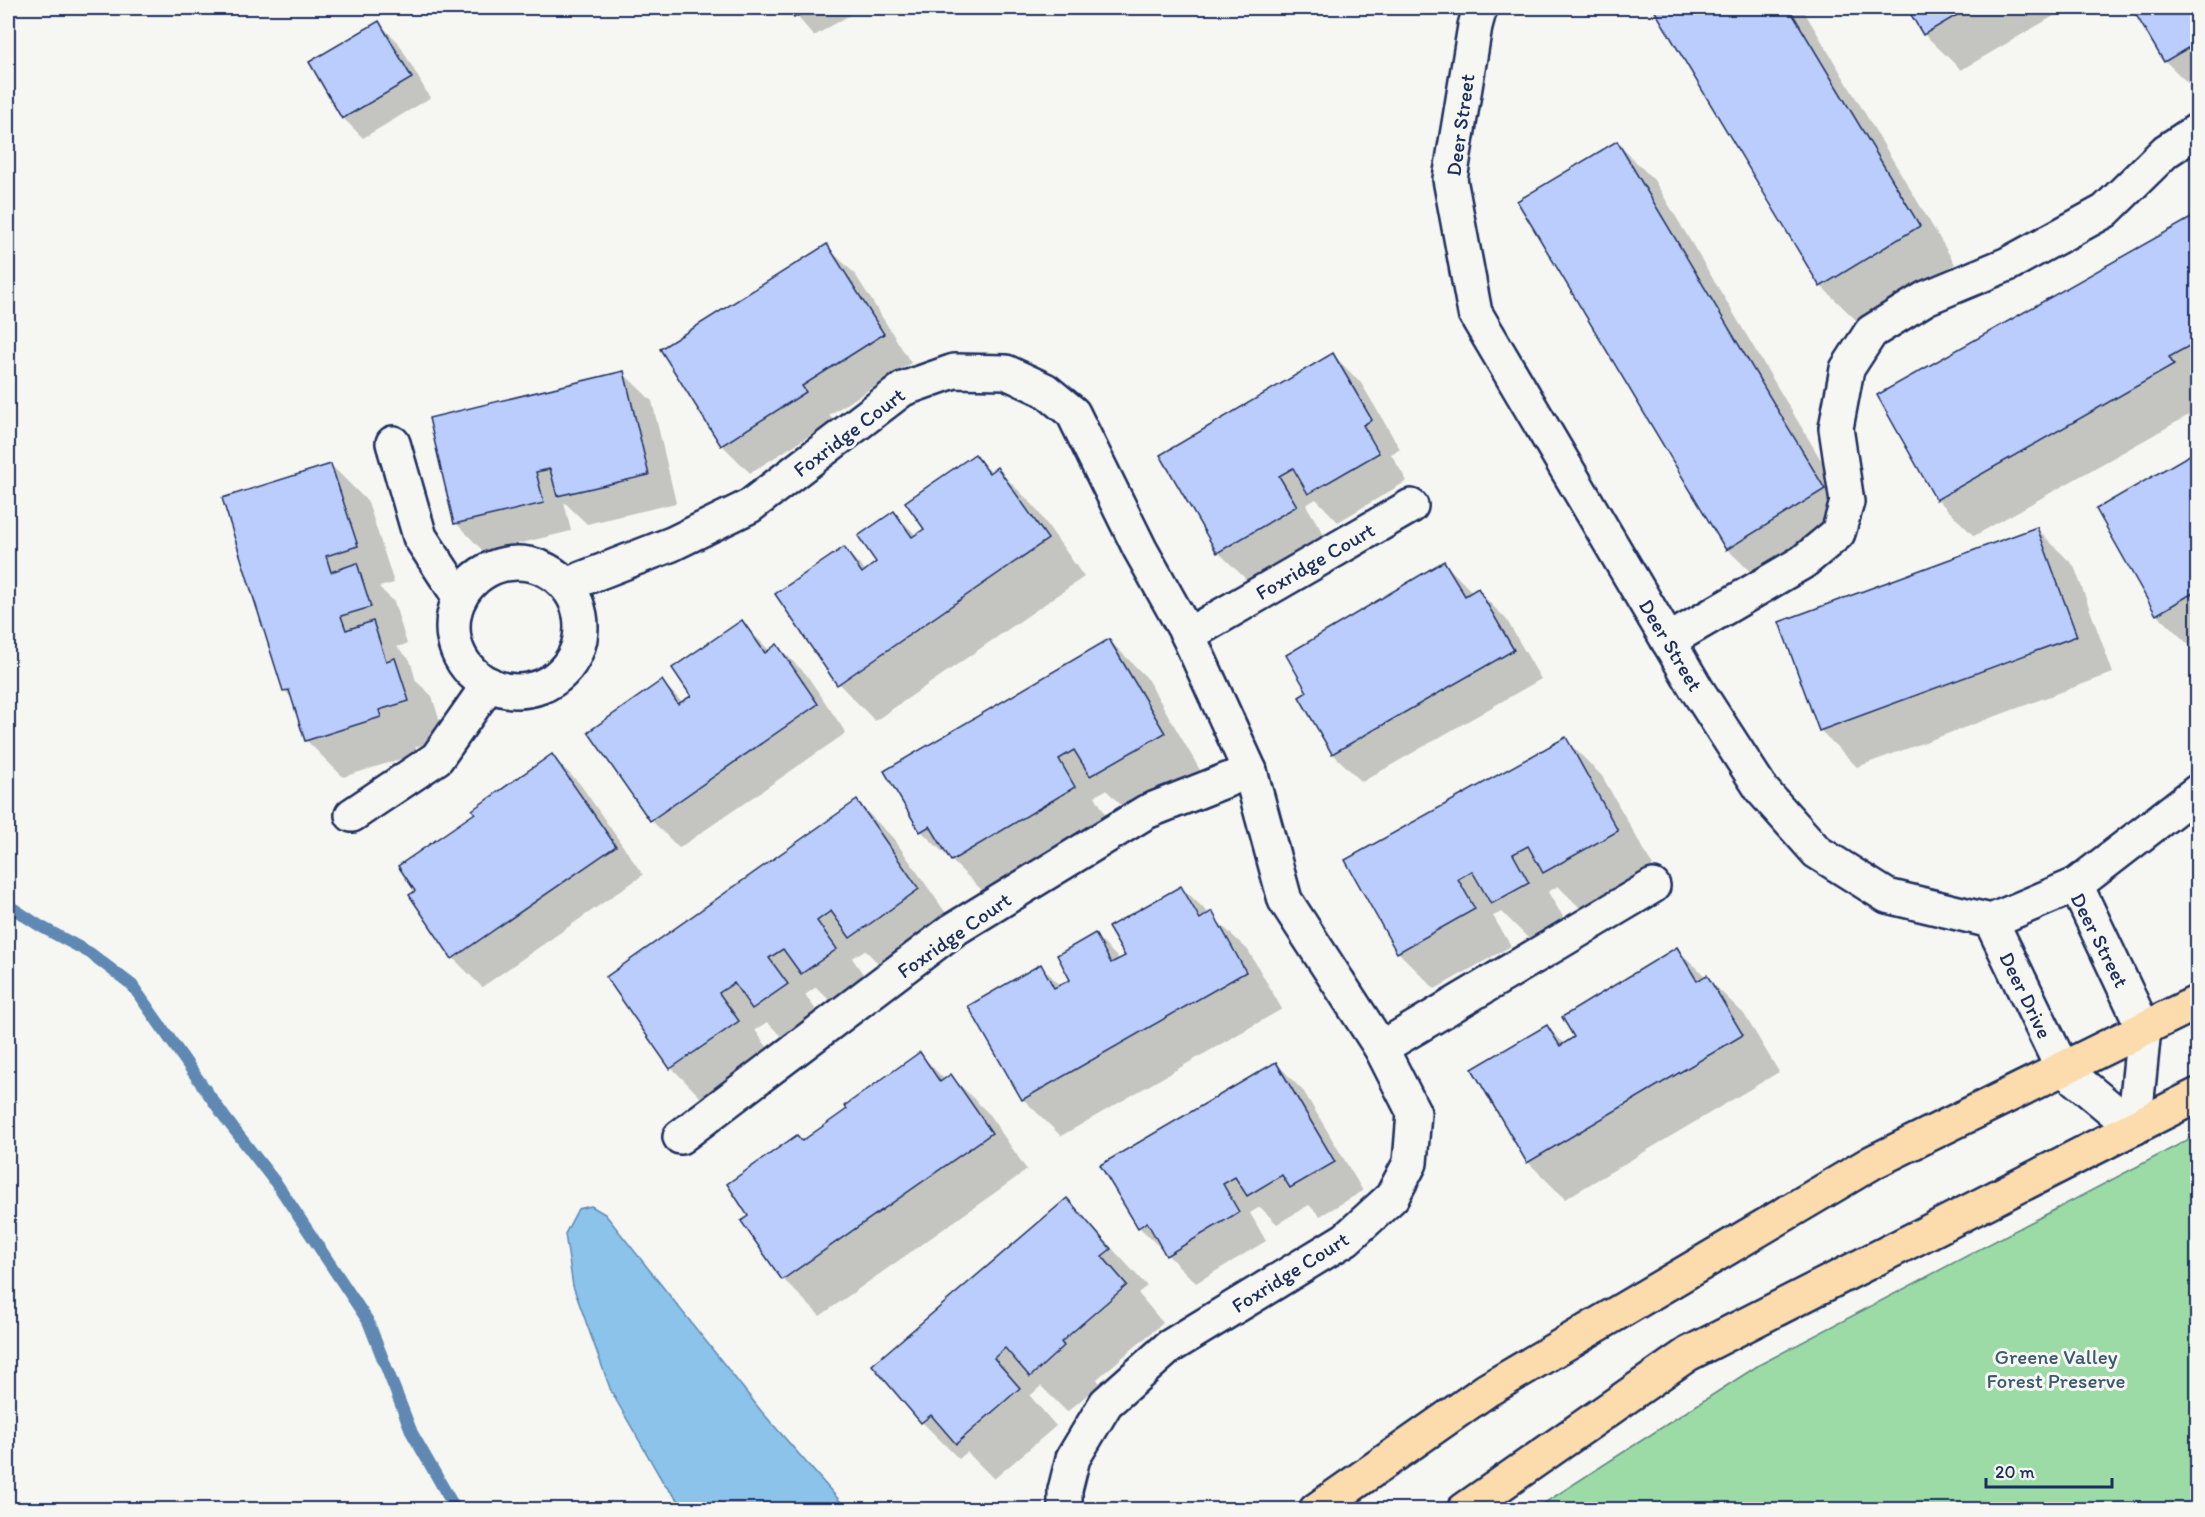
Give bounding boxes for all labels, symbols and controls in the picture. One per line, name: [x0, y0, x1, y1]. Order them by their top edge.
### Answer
street label: Deer Street: [1440, 72, 1480, 178]
street label: Foxridge Court: [788, 382, 910, 482]
street label: Foxridge Court: [1251, 517, 1379, 605]
street label: Deer Street: [1634, 594, 1708, 696]
street label: Foxridge Court: [892, 887, 1016, 983]
street label: Deer Street: [2065, 888, 2135, 992]
street label: Deer Drive: [1994, 948, 2058, 1042]
street label: Foxridge Court: [1227, 1226, 1353, 1318]
park label: Greene Valley Forest Preserve: [1987, 1344, 2126, 1393]
scale bar: [1986, 1451, 2112, 1489]
text: 20 m: [1995, 1461, 2035, 1483]

